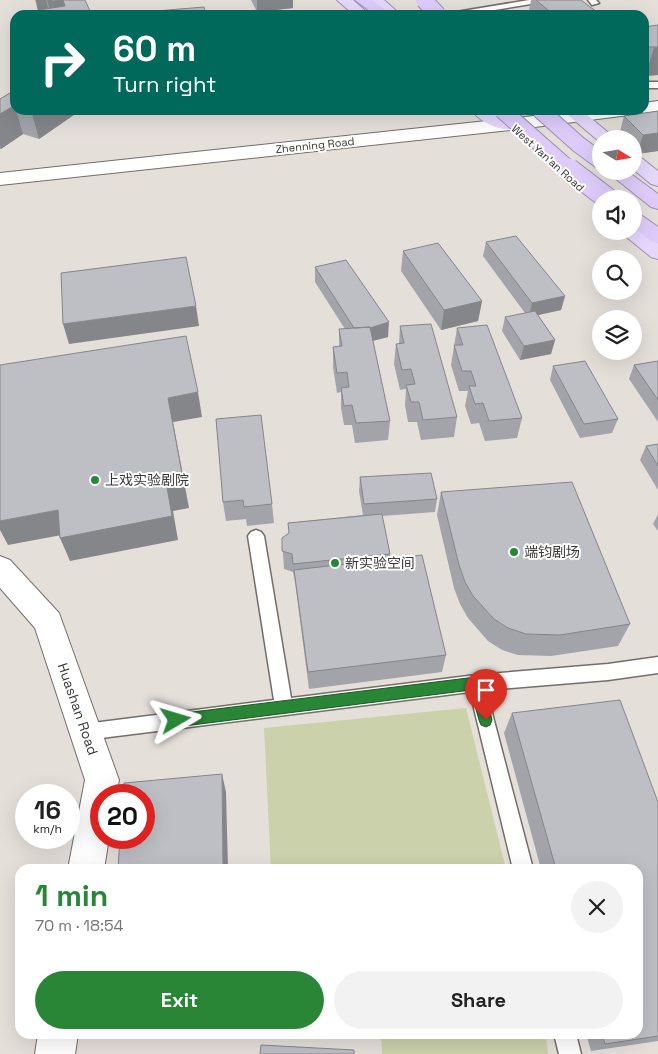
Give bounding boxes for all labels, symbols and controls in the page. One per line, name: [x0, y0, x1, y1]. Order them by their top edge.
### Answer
text: 60 m: [113, 27, 196, 71]
icon: right: [30, 30, 95, 95]
text: Turn right: [113, 70, 216, 98]
street label: West Yan'an Road: [509, 122, 587, 194]
north arrow: [592, 130, 642, 180]
map controls: [592, 130, 642, 360]
street label: Zhenning Road: [275, 134, 355, 156]
button: sound: [592, 190, 642, 240]
button: search: [592, 250, 642, 300]
button: layers: [592, 310, 642, 360]
place label: 上戏实验剧院: [105, 471, 189, 489]
marker: 上戏实验剧院: [89, 474, 101, 486]
place label: 端钧剧场: [524, 543, 580, 561]
marker: 端钧剧场: [508, 546, 520, 558]
place label: 新实验空间: [345, 554, 415, 572]
marker: 新实验空间: [329, 557, 341, 569]
street label: Huashan Road: [54, 661, 102, 757]
pin: [465, 669, 507, 720]
icon: arrive: [472, 676, 500, 704]
position arrow: [149, 693, 201, 745]
speed limit sign: 20: [90, 784, 155, 849]
text: 16: [34, 794, 61, 826]
text: km/h: [33, 821, 62, 837]
text: 1 min: [35, 876, 108, 915]
button: close: [571, 881, 623, 933]
text: 70 m · 18:54: [35, 915, 124, 936]
button: Exit: [35, 971, 324, 1029]
button: Share: [334, 971, 623, 1029]

